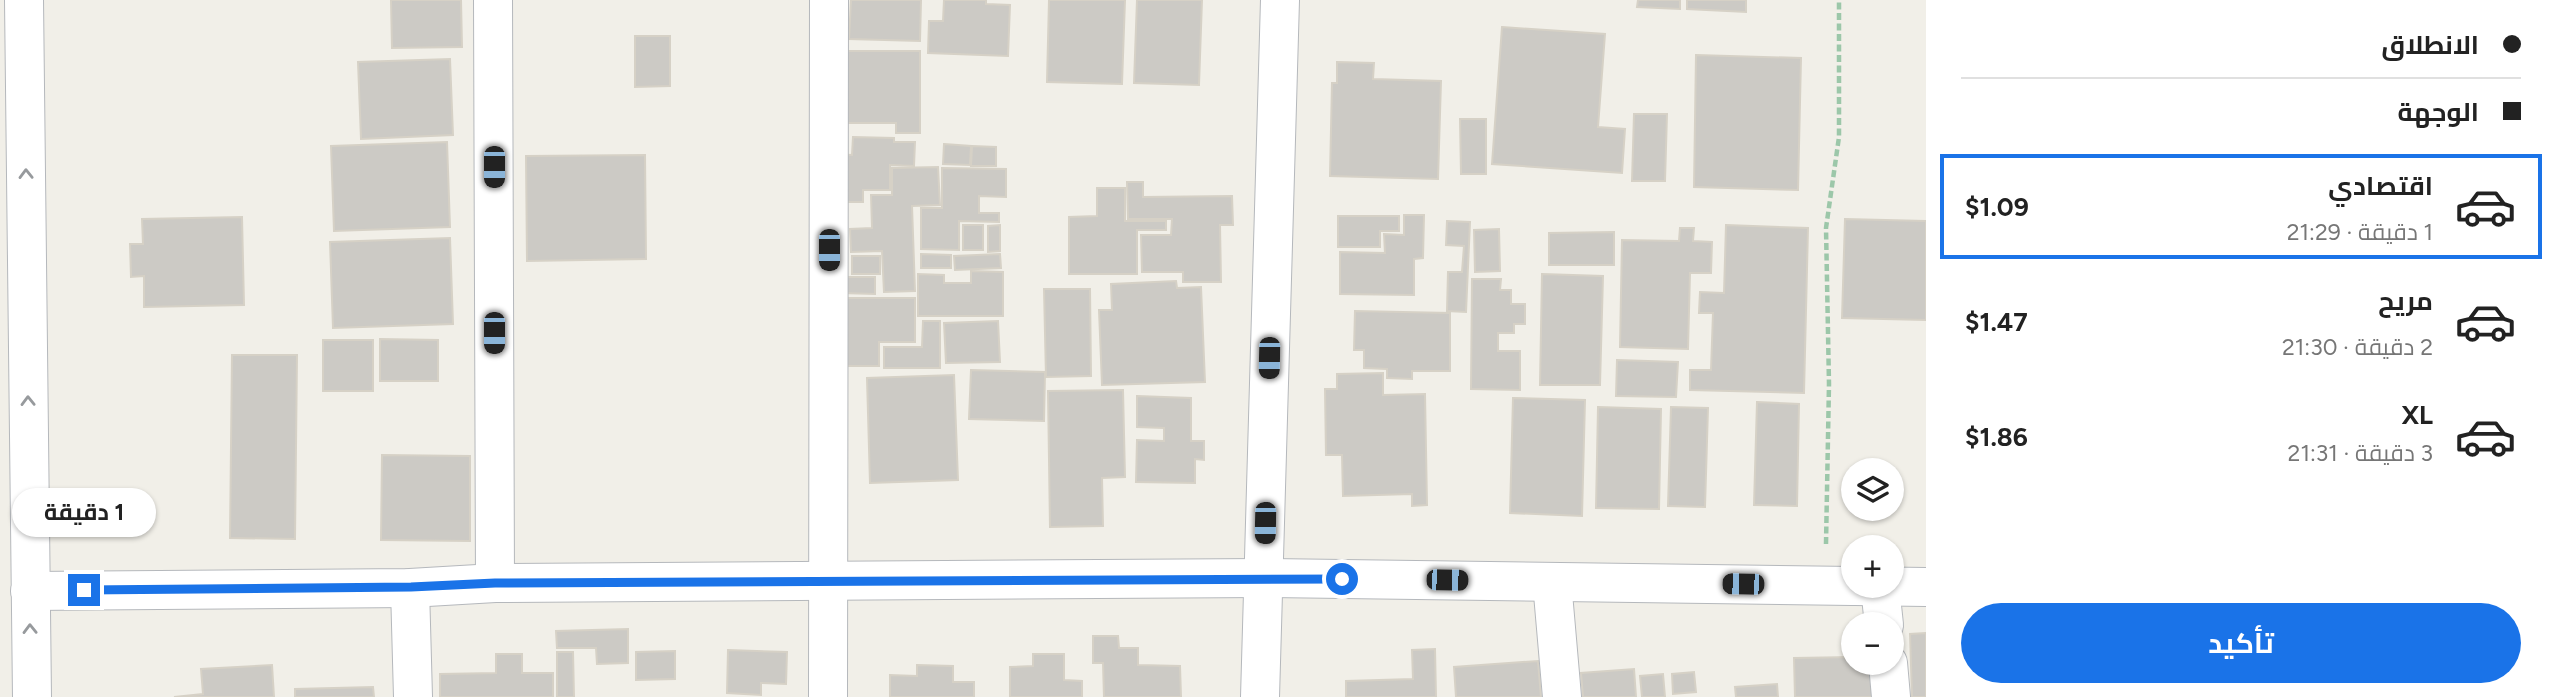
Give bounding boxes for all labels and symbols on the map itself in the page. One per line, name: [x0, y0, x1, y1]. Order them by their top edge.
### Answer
car: [484, 146, 505, 188]
one-way arrow: [18, 168, 33, 179]
car: [819, 229, 840, 271]
car: [484, 312, 505, 354]
car: [1259, 337, 1280, 379]
one-way arrow: [20, 396, 36, 406]
callout: 1 دقيقة: [12, 489, 156, 538]
car: [1255, 502, 1276, 544]
route start: [1326, 563, 1358, 595]
car: [1426, 569, 1469, 591]
car: [1722, 573, 1765, 595]
route end: [68, 574, 100, 606]
one-way arrow: [23, 623, 38, 634]

